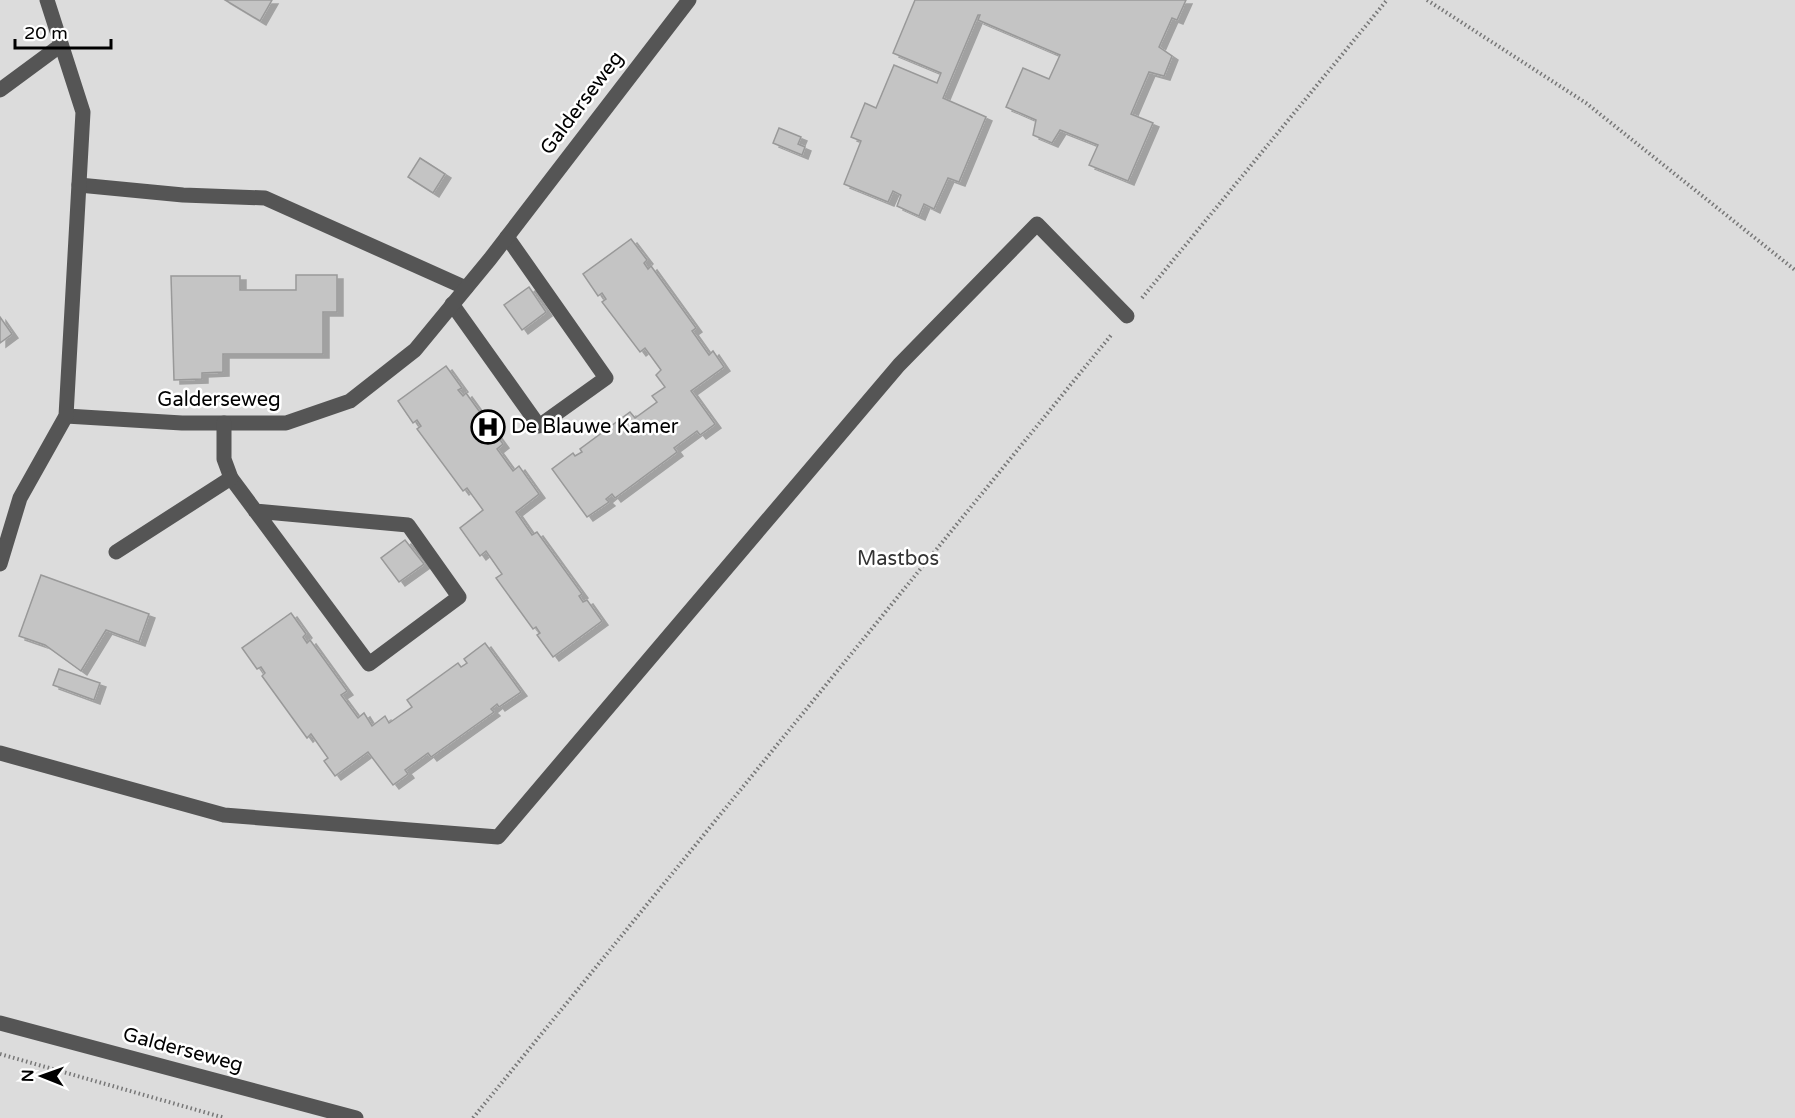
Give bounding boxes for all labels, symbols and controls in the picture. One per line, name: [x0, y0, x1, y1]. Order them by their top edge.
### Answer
scale bar: [15, 12, 111, 50]
text: 20 m: [24, 22, 68, 44]
street label: Galderseweg: [535, 46, 629, 160]
street label: Galderseweg: [157, 388, 281, 412]
hospital icon: De Blauwe Kamer: [470, 409, 506, 445]
place label: De Blauwe Kamer: [511, 415, 679, 439]
park label: Mastbos: [857, 547, 939, 571]
street label: Galderseweg: [120, 1022, 246, 1078]
north arrow: [12, 1046, 72, 1106]
text: N: [18, 1069, 38, 1082]

